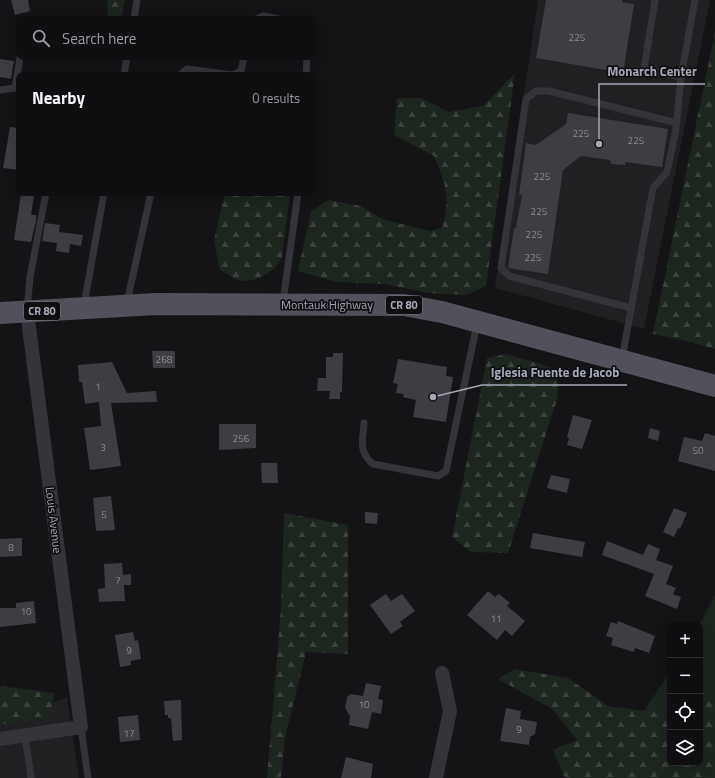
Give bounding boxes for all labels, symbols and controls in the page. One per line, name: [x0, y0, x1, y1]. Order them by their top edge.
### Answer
search box: [16, 16, 316, 60]
icon: search: [30, 27, 52, 49]
text: Search here: [62, 27, 136, 50]
house number: 225: [569, 30, 586, 45]
callout: Monarch Center: [599, 59, 705, 84]
text: Monarch Center: [607, 61, 697, 81]
text: Nearby: [32, 85, 85, 111]
text: 0 results: [252, 88, 300, 108]
house number: 225: [573, 126, 590, 141]
house number: 225: [628, 133, 645, 148]
house number: 225: [534, 169, 551, 184]
house number: 225: [531, 204, 548, 219]
house number: 225: [526, 227, 543, 242]
house number: 225: [525, 250, 542, 265]
street label: Montauk Highway: [281, 295, 373, 314]
road number: CR 80: [386, 296, 422, 314]
road number: CR 80: [24, 302, 60, 320]
house number: 268: [156, 352, 173, 367]
callout: Iglesia Fuente de Jacob: [482, 360, 627, 385]
text: Iglesia Fuente de Jacob: [491, 362, 619, 382]
house number: 1: [95, 379, 101, 394]
house number: 256: [233, 431, 250, 446]
house number: 3: [100, 440, 106, 455]
house number: 50: [692, 443, 704, 458]
street label: Louis Avenue: [41, 486, 67, 554]
house number: 5: [101, 507, 107, 522]
house number: 8: [8, 540, 14, 555]
house number: 7: [115, 573, 121, 588]
house number: 10: [20, 604, 32, 619]
house number: 11: [490, 611, 502, 626]
map controls: [667, 622, 703, 766]
button: +: [667, 622, 703, 658]
house number: 9: [126, 643, 132, 658]
button: −: [667, 658, 703, 694]
button: locate: [667, 694, 703, 730]
house number: 10: [358, 697, 370, 712]
house number: 9: [516, 722, 522, 737]
house number: 17: [123, 726, 135, 741]
button: layers: [667, 730, 703, 766]

